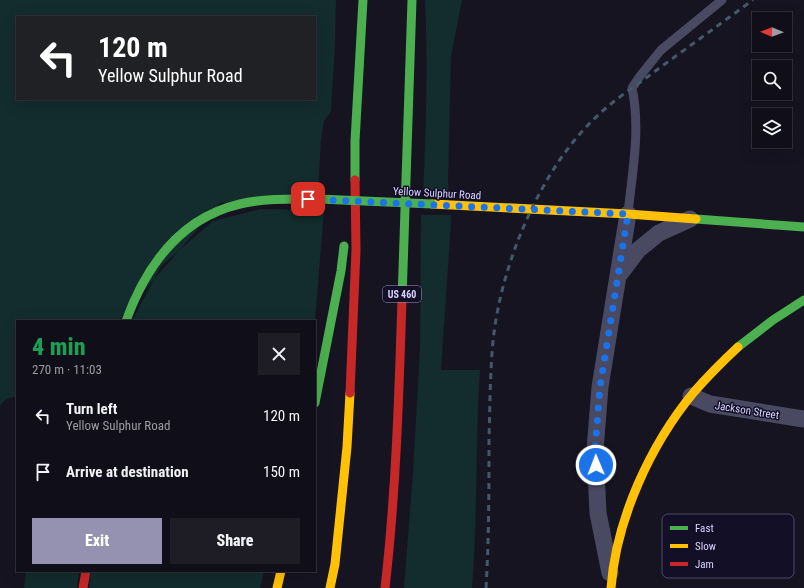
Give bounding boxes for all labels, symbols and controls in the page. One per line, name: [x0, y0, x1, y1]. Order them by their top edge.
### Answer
north arrow: [752, 12, 792, 52]
map controls: [752, 12, 792, 148]
text: 120 m: [98, 31, 168, 64]
icon: left: [32, 32, 84, 84]
button: search: [752, 60, 792, 100]
text: Yellow Sulphur Road: [98, 65, 243, 86]
button: layers: [752, 108, 792, 148]
pin: [291, 182, 325, 216]
street label: Yellow Sulphur Road: [392, 185, 481, 202]
icon: arrive: [297, 188, 319, 210]
road number: US 460: [383, 286, 421, 302]
text: 4 min: [32, 333, 86, 361]
button: close: [258, 333, 300, 375]
text: 270 m · 11:03: [32, 362, 102, 377]
street label: Jackson Street: [714, 399, 780, 422]
text: Turn left: [66, 400, 117, 418]
icon: left: [32, 405, 54, 427]
text: 120 m: [263, 407, 300, 425]
text: Yellow Sulphur Road: [66, 418, 170, 433]
position arrow: [575, 444, 617, 486]
icon: arrive: [32, 461, 54, 483]
text: Arrive at destination: [66, 463, 189, 481]
text: 150 m: [263, 463, 300, 481]
legend: [662, 514, 794, 578]
button: Exit: [32, 518, 162, 564]
button: Share: [170, 518, 300, 564]
text: Fast: [695, 522, 714, 535]
text: Slow: [695, 540, 716, 553]
text: Jam: [695, 558, 714, 571]

